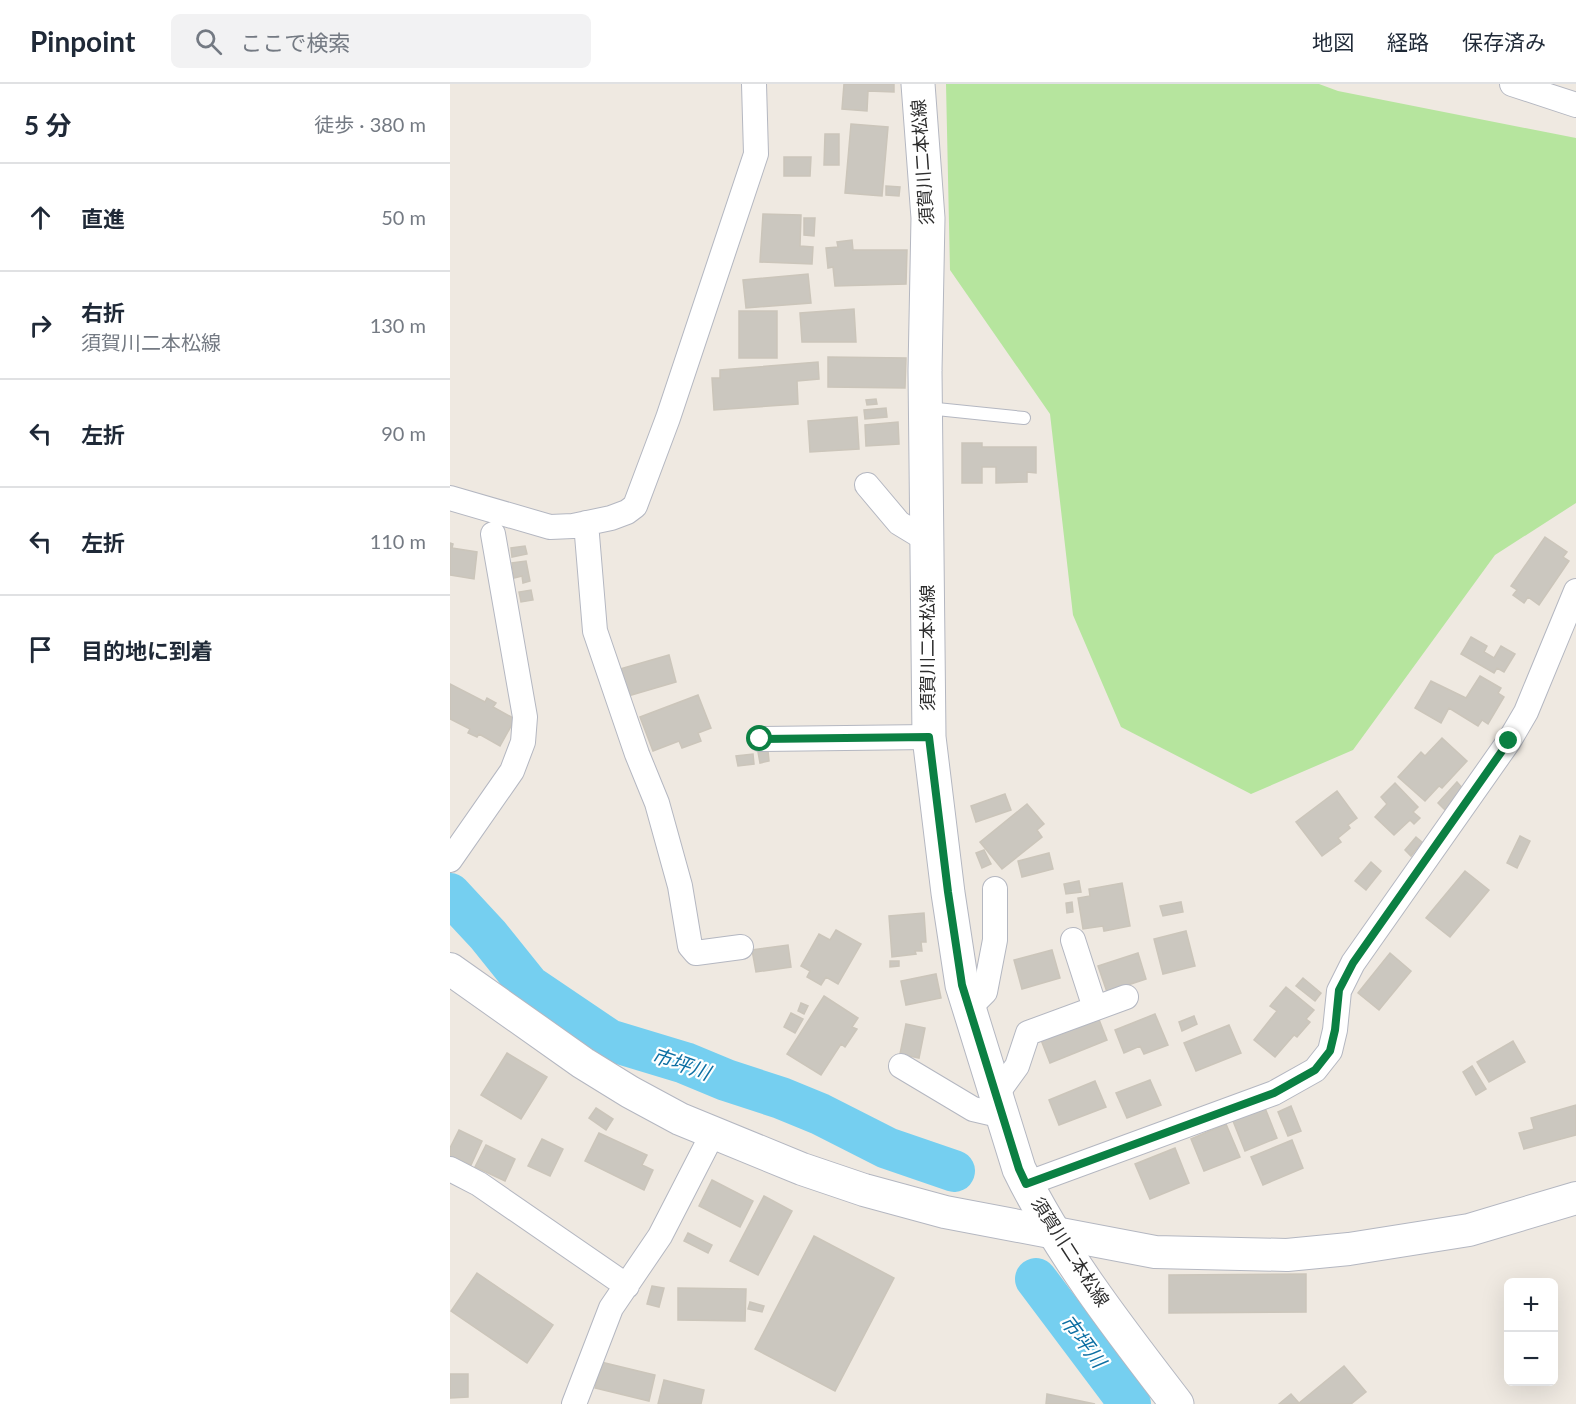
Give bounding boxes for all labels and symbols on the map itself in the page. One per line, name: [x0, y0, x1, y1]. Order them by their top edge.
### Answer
street label: 須賀川二本松線: [907, 98, 937, 226]
street label: 須賀川二本松線: [916, 585, 938, 711]
route start: [746, 725, 772, 751]
route end: [1495, 727, 1521, 753]
water label: 市坪川: [649, 1042, 715, 1085]
street label: 須賀川二本松線: [1027, 1193, 1114, 1310]
water label: 市坪川: [1056, 1309, 1113, 1373]

